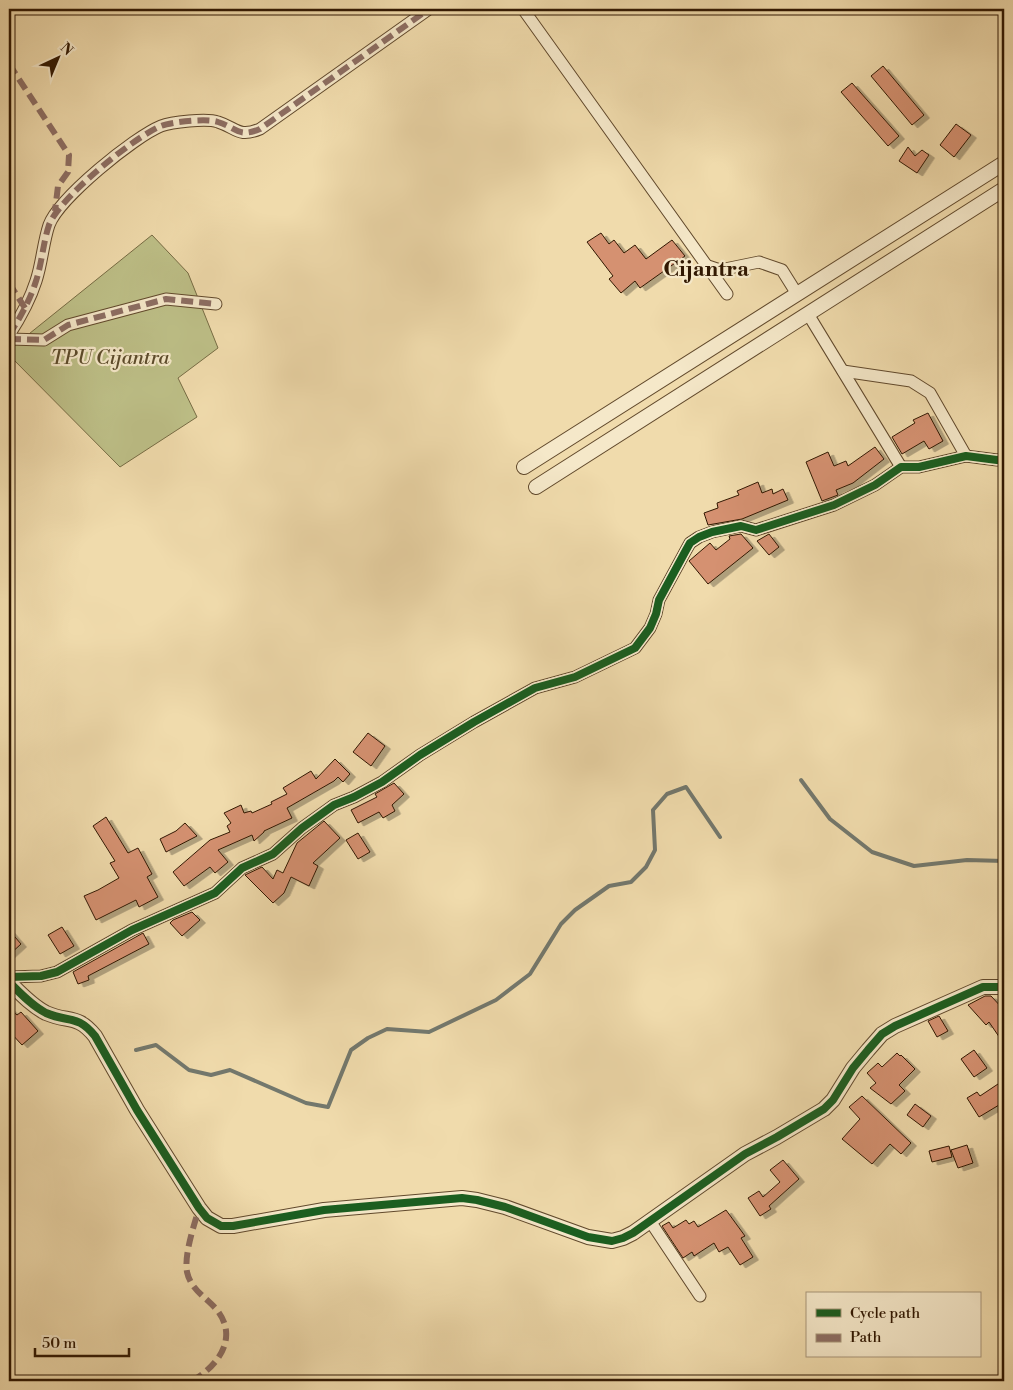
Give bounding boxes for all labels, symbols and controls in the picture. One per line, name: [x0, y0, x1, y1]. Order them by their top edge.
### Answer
north arrow: [32, 32, 82, 82]
text: N: [56, 39, 77, 60]
district label: Cijantra: [663, 256, 750, 283]
park label: TPU Cijantra: [51, 346, 170, 371]
legend: [806, 1292, 980, 1358]
text: Cycle path: [850, 1304, 920, 1323]
scale bar: [35, 1325, 129, 1357]
text: Path: [850, 1328, 882, 1347]
text: 50 m: [42, 1334, 76, 1353]

